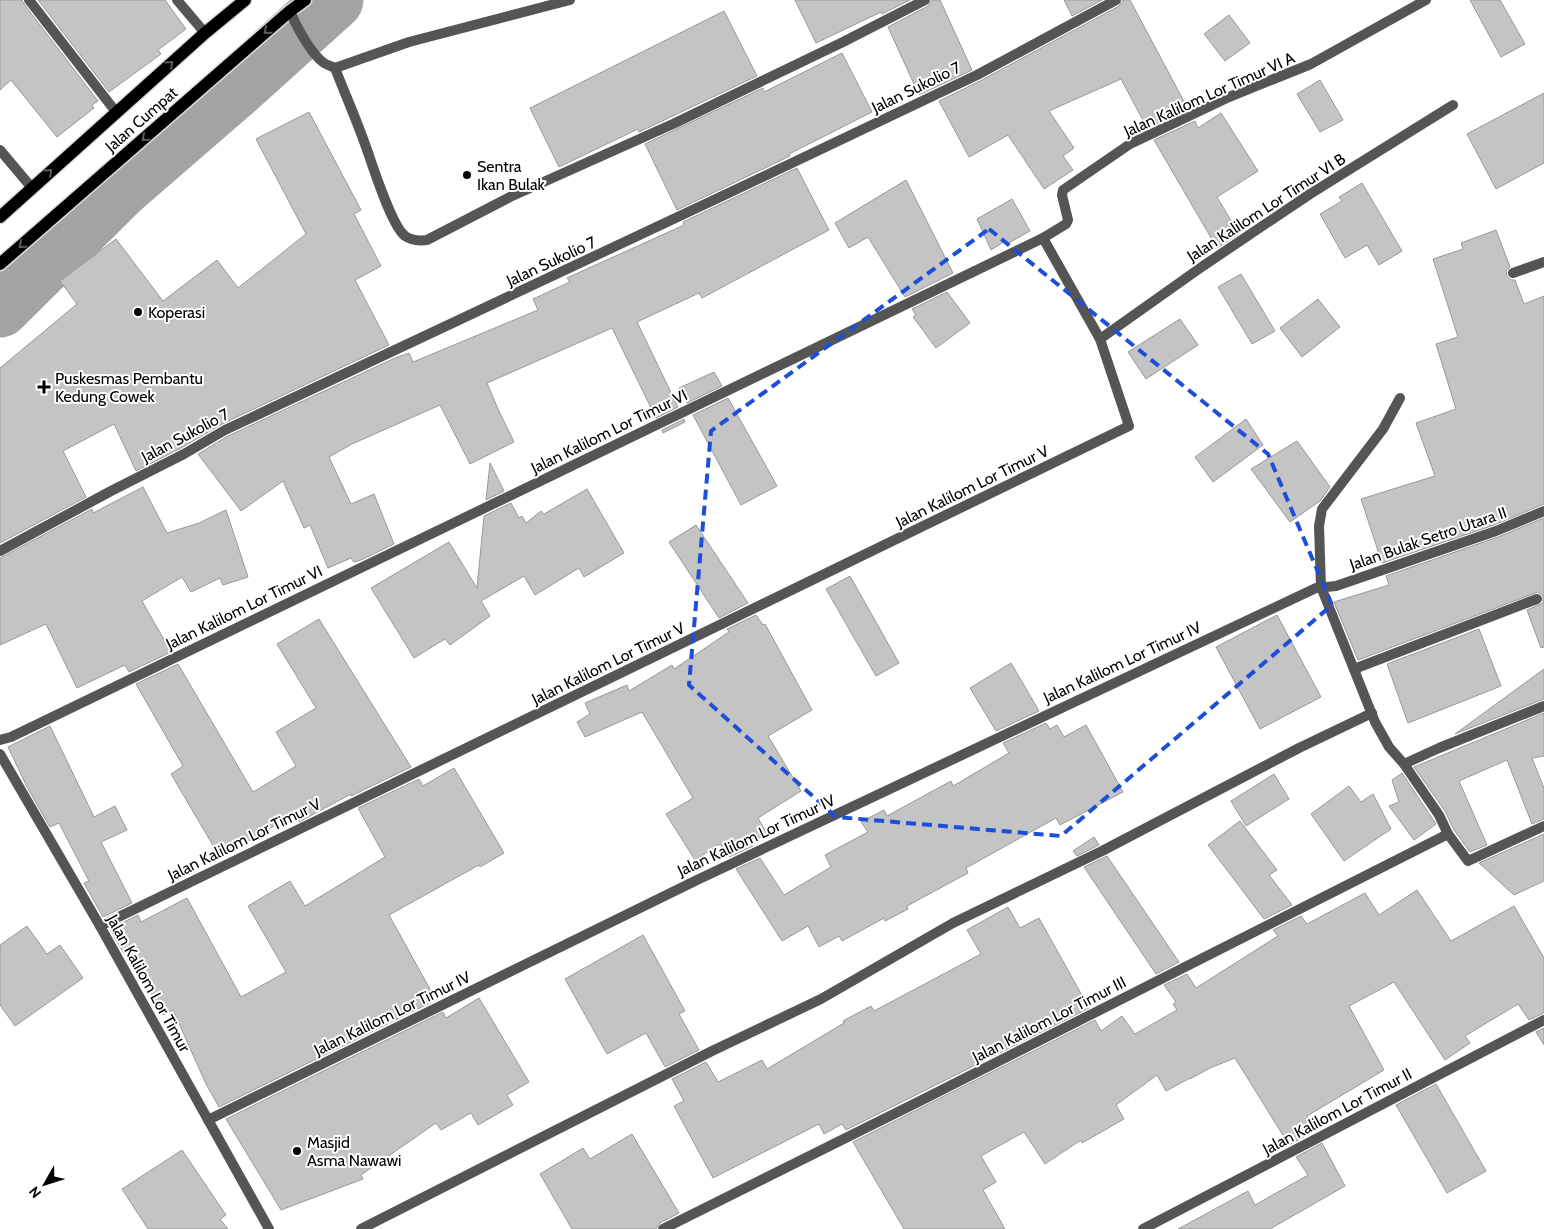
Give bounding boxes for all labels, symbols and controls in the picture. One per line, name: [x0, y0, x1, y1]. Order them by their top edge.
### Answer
one-way arrow: [264, 25, 273, 34]
street label: Jalan Kalilom Lor Timur VI A: [1120, 48, 1298, 141]
street label: Jalan Sukolio 7: [868, 58, 964, 118]
one-way arrow: [165, 61, 174, 70]
street label: Jalan Cumpat: [101, 82, 182, 157]
one-way arrow: [141, 132, 150, 141]
street label: Jalan Kalilom Lor Timur VI B: [1183, 149, 1349, 266]
place label: Sentra Ikan Bulak: [477, 157, 546, 194]
one-way arrow: [44, 169, 53, 178]
marker: Sentra Ikan Bulak: [461, 169, 473, 181]
street label: Jalan Sukolio 7: [503, 232, 599, 291]
one-way arrow: [19, 239, 28, 248]
place label: Koperasi: [148, 303, 205, 322]
marker: Koperasi: [132, 306, 144, 318]
place label: Puskesmas Pembantu Kedung Cowek: [55, 369, 203, 406]
marker: Puskesmas Pembantu Kedung Cowek: [37, 380, 51, 394]
street label: Jalan Kalilom Lor Timur VI: [527, 385, 691, 478]
street label: Jalan Sukolio 7: [137, 404, 232, 467]
street label: Jalan Kalilom Lor Timur V: [892, 441, 1052, 532]
street label: Jalan Bulak Setro Utara II: [1346, 503, 1509, 575]
street label: Jalan Kalilom Lor Timur VI: [162, 561, 326, 654]
street label: Jalan Kalilom Lor Timur IV: [1040, 617, 1204, 708]
street label: Jalan Kalilom Lor Timur V: [528, 618, 688, 709]
street label: Jalan Kalilom Lor Timur IV: [674, 790, 838, 881]
street label: Jalan Kalilom Lor Timur V: [164, 794, 324, 885]
street label: Jalan Kalilom Lor Timur: [102, 910, 195, 1056]
street label: Jalan Kalilom Lor Timur IV: [310, 967, 474, 1060]
street label: Jalan Kalilom Lor Timur III: [968, 972, 1129, 1067]
street label: Jalan Kalilom Lor Timur II: [1259, 1064, 1415, 1159]
place label: Masjid Asma Nawawi: [307, 1133, 401, 1170]
marker: Masjid Asma Nawawi: [291, 1145, 303, 1157]
north arrow: [20, 1159, 70, 1209]
text: N: [25, 1183, 45, 1202]

